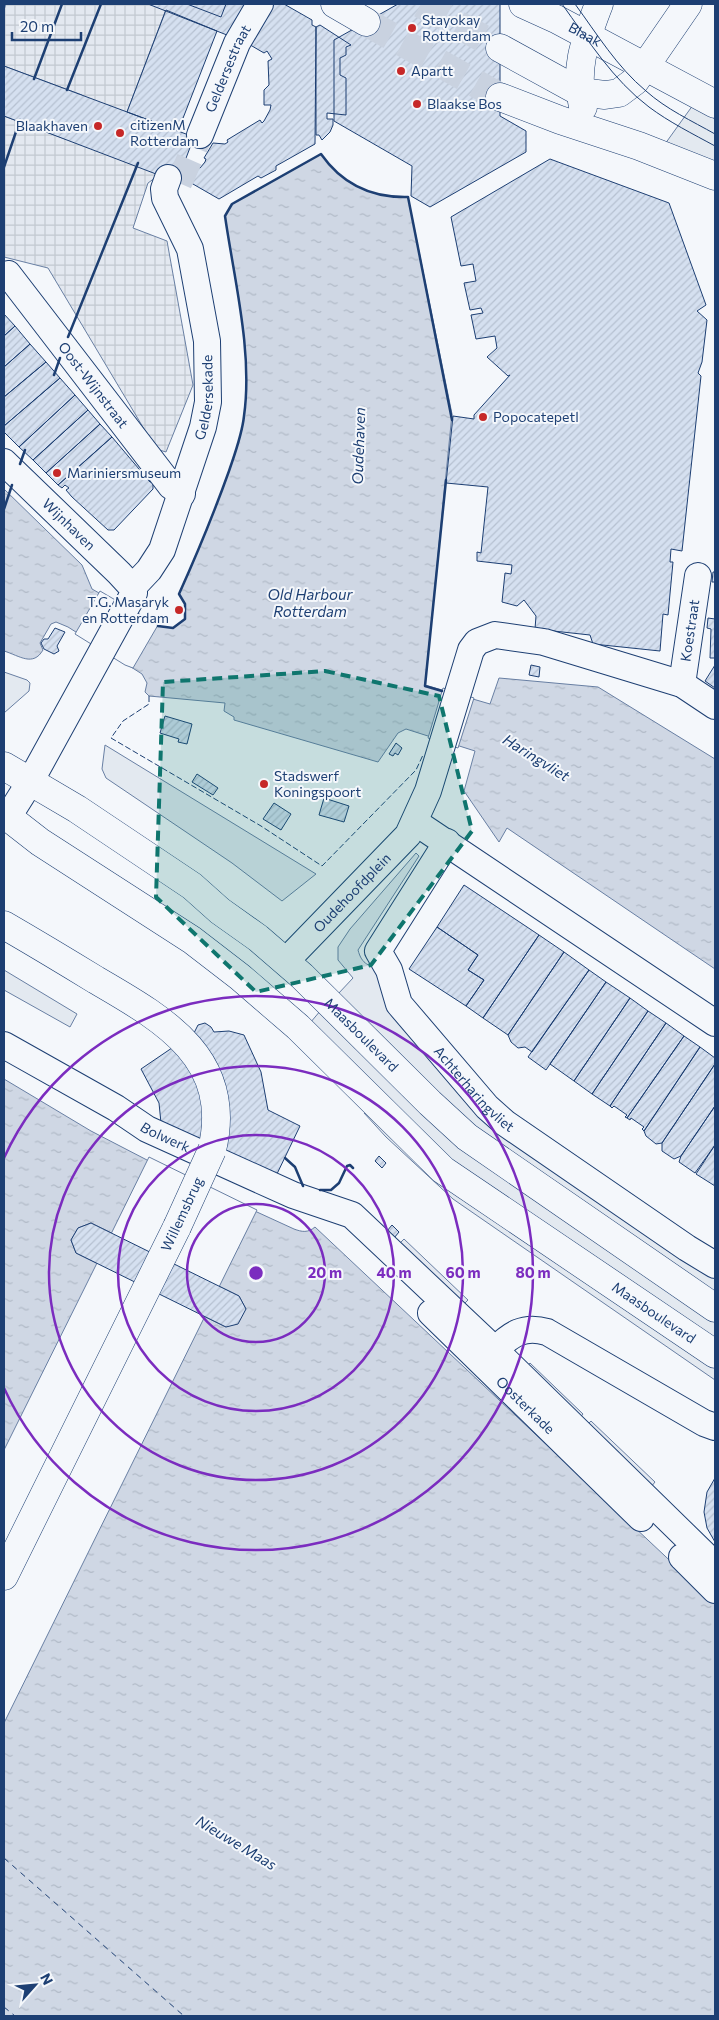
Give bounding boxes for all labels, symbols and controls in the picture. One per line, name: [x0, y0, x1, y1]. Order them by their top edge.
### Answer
scale bar: [12, 10, 81, 42]
place label: Stayokay Rotterdam: [422, 11, 491, 44]
text: 20 m: [20, 17, 54, 35]
street label: Blaak: [566, 18, 605, 50]
street label: Geldersestraat: [201, 21, 254, 115]
marker: Stayokay Rotterdam: [406, 22, 418, 34]
place label: Apartt: [411, 62, 454, 79]
marker: Apartt: [395, 65, 407, 77]
place label: Blaakse Bos: [427, 95, 502, 112]
marker: Blaakse Bos: [411, 98, 423, 110]
place label: citizenM Rotterdam: [130, 116, 199, 149]
place label: Blaakhaven: [16, 117, 88, 134]
marker: Blaakhaven: [92, 120, 104, 132]
marker: citizenM Rotterdam: [114, 127, 126, 139]
street label: Oost-Wijnstraat: [55, 338, 132, 431]
street label: Geldersekade: [190, 355, 216, 442]
water label: Oudehaven: [348, 407, 368, 485]
place label: Popocatepetl: [493, 408, 579, 425]
marker: Popocatepetl: [477, 411, 489, 423]
place label: Mariniersmuseum: [67, 464, 181, 481]
marker: Mariniersmuseum: [51, 467, 63, 479]
street label: Wijnhaven: [39, 495, 99, 554]
water label: Old Harbour Rotterdam: [268, 585, 353, 620]
place label: T.G. Masaryk en Rotterdam: [82, 593, 169, 626]
street label: Koestraat: [676, 598, 702, 663]
marker: T.G. Masaryk en Rotterdam: [173, 604, 185, 616]
water label: Haringvliet: [500, 730, 574, 785]
place label: Stadswerf Koningspoort: [274, 767, 361, 800]
marker: Stadswerf Koningspoort: [258, 778, 270, 790]
street label: Oudehoofdplein: [310, 849, 394, 936]
street label: Maasboulevard: [321, 994, 402, 1075]
street label: Achterharingvliet: [431, 1043, 518, 1135]
street label: Bolwerk: [137, 1118, 193, 1156]
street label: Willemsbrug: [157, 1173, 206, 1254]
text: 20 m: [308, 1263, 342, 1281]
text: 40 m: [376, 1263, 412, 1281]
text: 60 m: [445, 1263, 481, 1281]
text: 80 m: [515, 1263, 551, 1281]
centre of rings: [247, 1264, 265, 1282]
street label: Maasboulevard: [609, 1278, 699, 1347]
street label: Oosterkade: [493, 1373, 559, 1437]
water label: Nieuwe Maas: [193, 1811, 280, 1873]
north arrow: [10, 1960, 60, 2010]
text: N: [37, 1970, 57, 1987]

